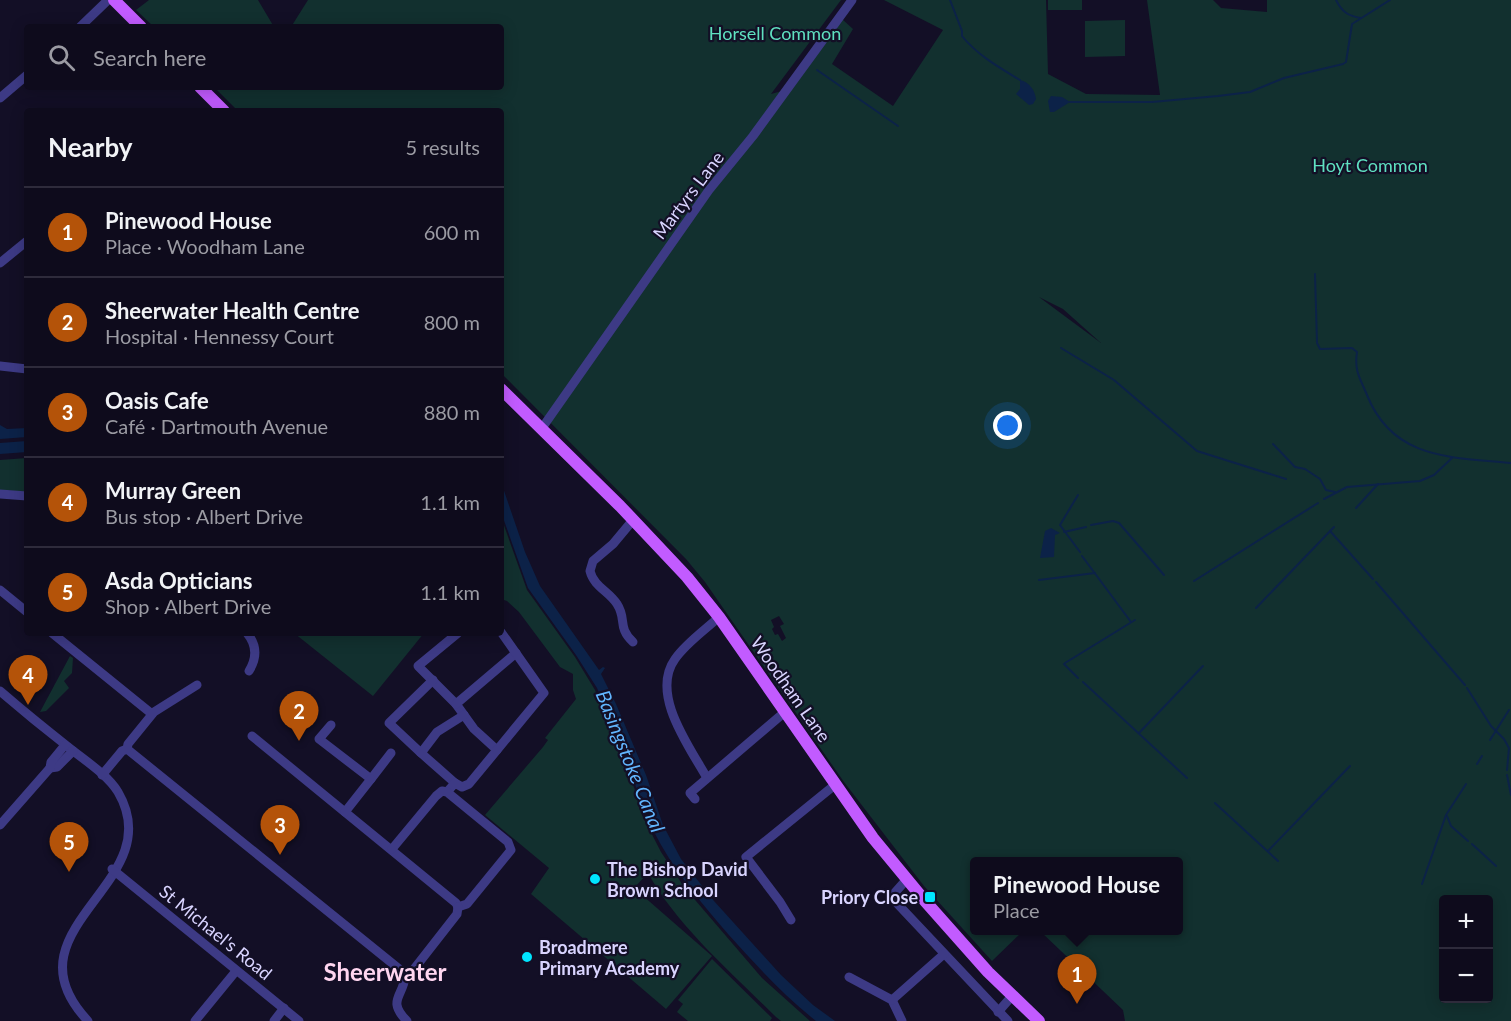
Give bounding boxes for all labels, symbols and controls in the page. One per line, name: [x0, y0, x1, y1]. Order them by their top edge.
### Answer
park label: Horsell Common: [709, 22, 841, 44]
search box: [24, 24, 504, 90]
icon: search: [45, 41, 78, 74]
text: Search here: [93, 44, 206, 71]
text: Nearby: [48, 131, 133, 163]
text: 5 results: [405, 135, 480, 159]
street label: Martyrs Lane: [648, 147, 728, 243]
park label: Hoyt Common: [1312, 154, 1428, 176]
text: Pinewood House: [105, 207, 272, 234]
text: 1: [62, 220, 73, 244]
text: 600 m: [424, 220, 480, 244]
text: Place · Woodham Lane: [105, 234, 305, 258]
text: Sheerwater Health Centre: [105, 297, 360, 324]
text: 2: [62, 310, 73, 334]
text: 800 m: [424, 310, 480, 334]
text: Hospital · Hennessy Court: [105, 324, 334, 348]
text: Oasis Cafe: [105, 387, 209, 414]
text: 3: [62, 400, 73, 424]
text: 880 m: [424, 400, 480, 424]
your location: [993, 411, 1022, 440]
text: Café · Dartmouth Avenue: [105, 414, 328, 438]
text: Murray Green: [105, 477, 241, 504]
text: 4: [62, 490, 73, 514]
text: 1.1 km: [420, 490, 480, 514]
text: Bus stop · Albert Drive: [105, 504, 303, 528]
text: Asda Opticians: [105, 567, 252, 594]
text: 5: [62, 580, 73, 604]
text: 1.1 km: [420, 580, 480, 604]
text: Shop · Albert Drive: [105, 594, 271, 618]
street label: Woodham Lane: [746, 632, 836, 746]
pin: 4: [9, 656, 48, 705]
water label: Basingstoke Canal: [592, 686, 671, 836]
pin: 2: [280, 692, 318, 741]
pin: 3: [260, 806, 300, 855]
pin: 5: [50, 822, 88, 872]
popup: [970, 857, 1183, 935]
place label: The Bishop David Brown School: [607, 858, 748, 901]
text: Pinewood House: [993, 871, 1160, 898]
marker: The Bishop David Brown School: [588, 872, 602, 886]
street label: St Michael's Road: [155, 880, 277, 984]
place label: Priory Close: [821, 886, 918, 908]
marker: Priory Close: [923, 890, 937, 904]
map controls: [1439, 895, 1493, 1003]
button: +: [1439, 895, 1493, 949]
text: Place: [993, 898, 1040, 922]
place label: Broadmere Primary Academy: [539, 936, 680, 979]
button: −: [1439, 949, 1493, 1003]
marker: Broadmere Primary Academy: [520, 950, 534, 964]
pin: 1: [1058, 954, 1096, 1004]
district label: Sheerwater: [324, 957, 446, 986]

